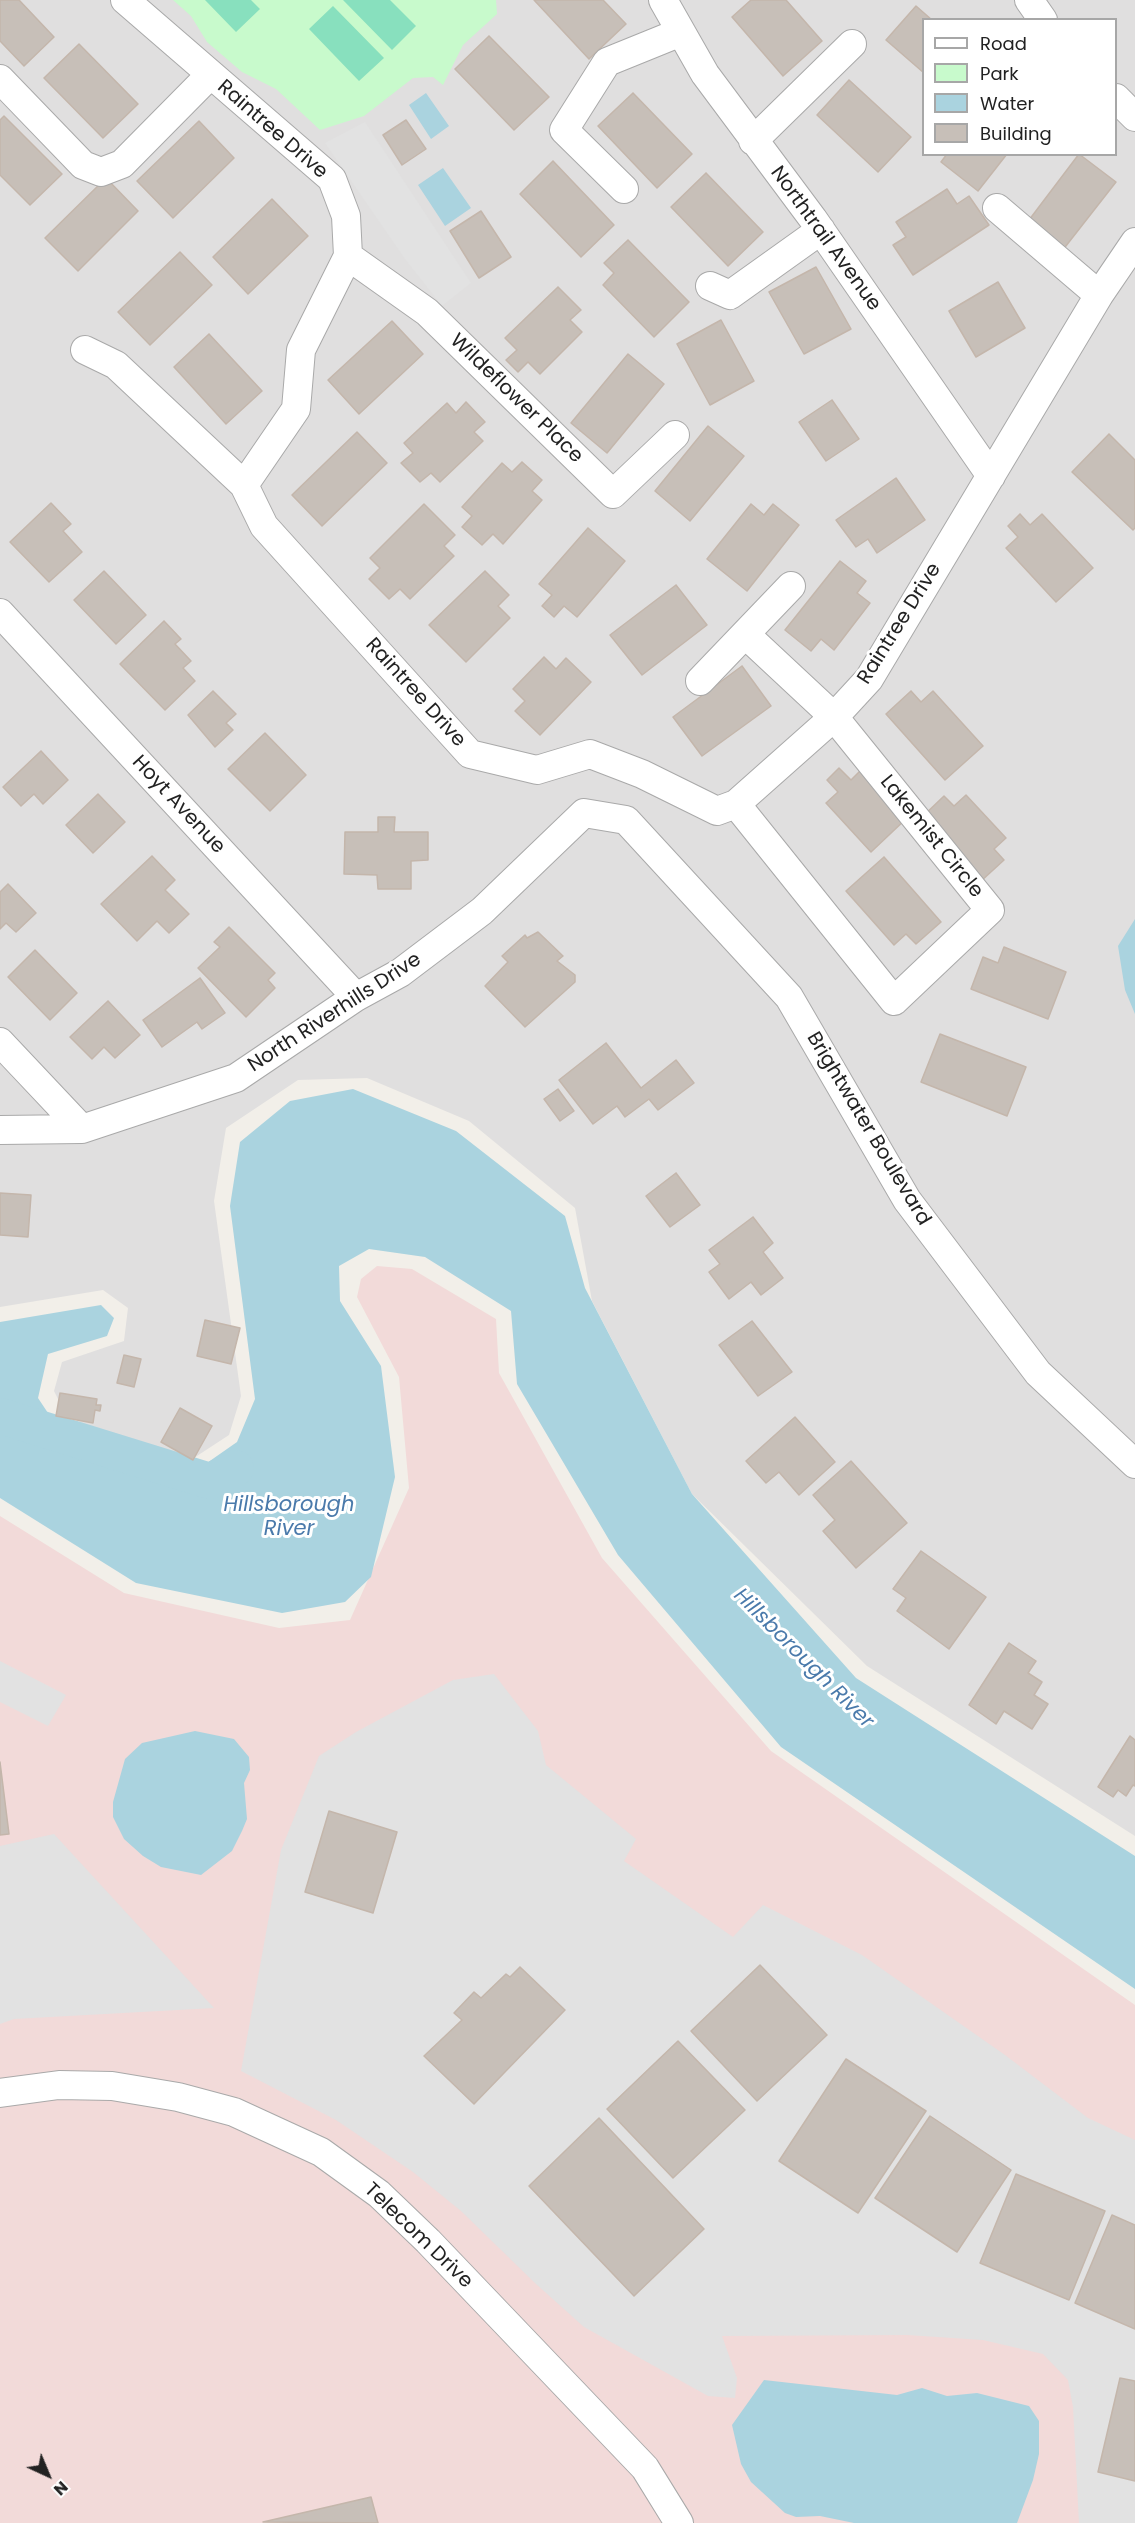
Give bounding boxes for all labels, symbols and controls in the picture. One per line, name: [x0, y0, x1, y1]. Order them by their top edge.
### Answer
legend: [922, 18, 1117, 156]
text: Road: [980, 31, 1027, 56]
text: Park: [980, 61, 1019, 86]
street label: Raintree Drive: [212, 76, 332, 184]
text: Water: [980, 91, 1034, 116]
text: Building: [980, 121, 1052, 146]
street label: Northtrail Avenue: [764, 162, 886, 316]
street label: Wildeflower Place: [444, 329, 588, 469]
street label: Raintree Drive: [853, 559, 947, 689]
street label: Raintree Drive: [360, 634, 470, 752]
street label: Hoyt Avenue: [126, 751, 230, 859]
street label: Lakemist Circle: [874, 771, 988, 903]
street label: North Riverhills Drive: [244, 948, 426, 1078]
street label: Brightwater Boulevard: [801, 1028, 935, 1230]
water label: Hillsborough River: [224, 1493, 354, 1543]
water label: Hillsborough River: [728, 1584, 878, 1734]
street label: Telecom Drive: [359, 2178, 477, 2294]
north arrow: [18, 2445, 78, 2505]
text: N: [49, 2476, 73, 2501]

